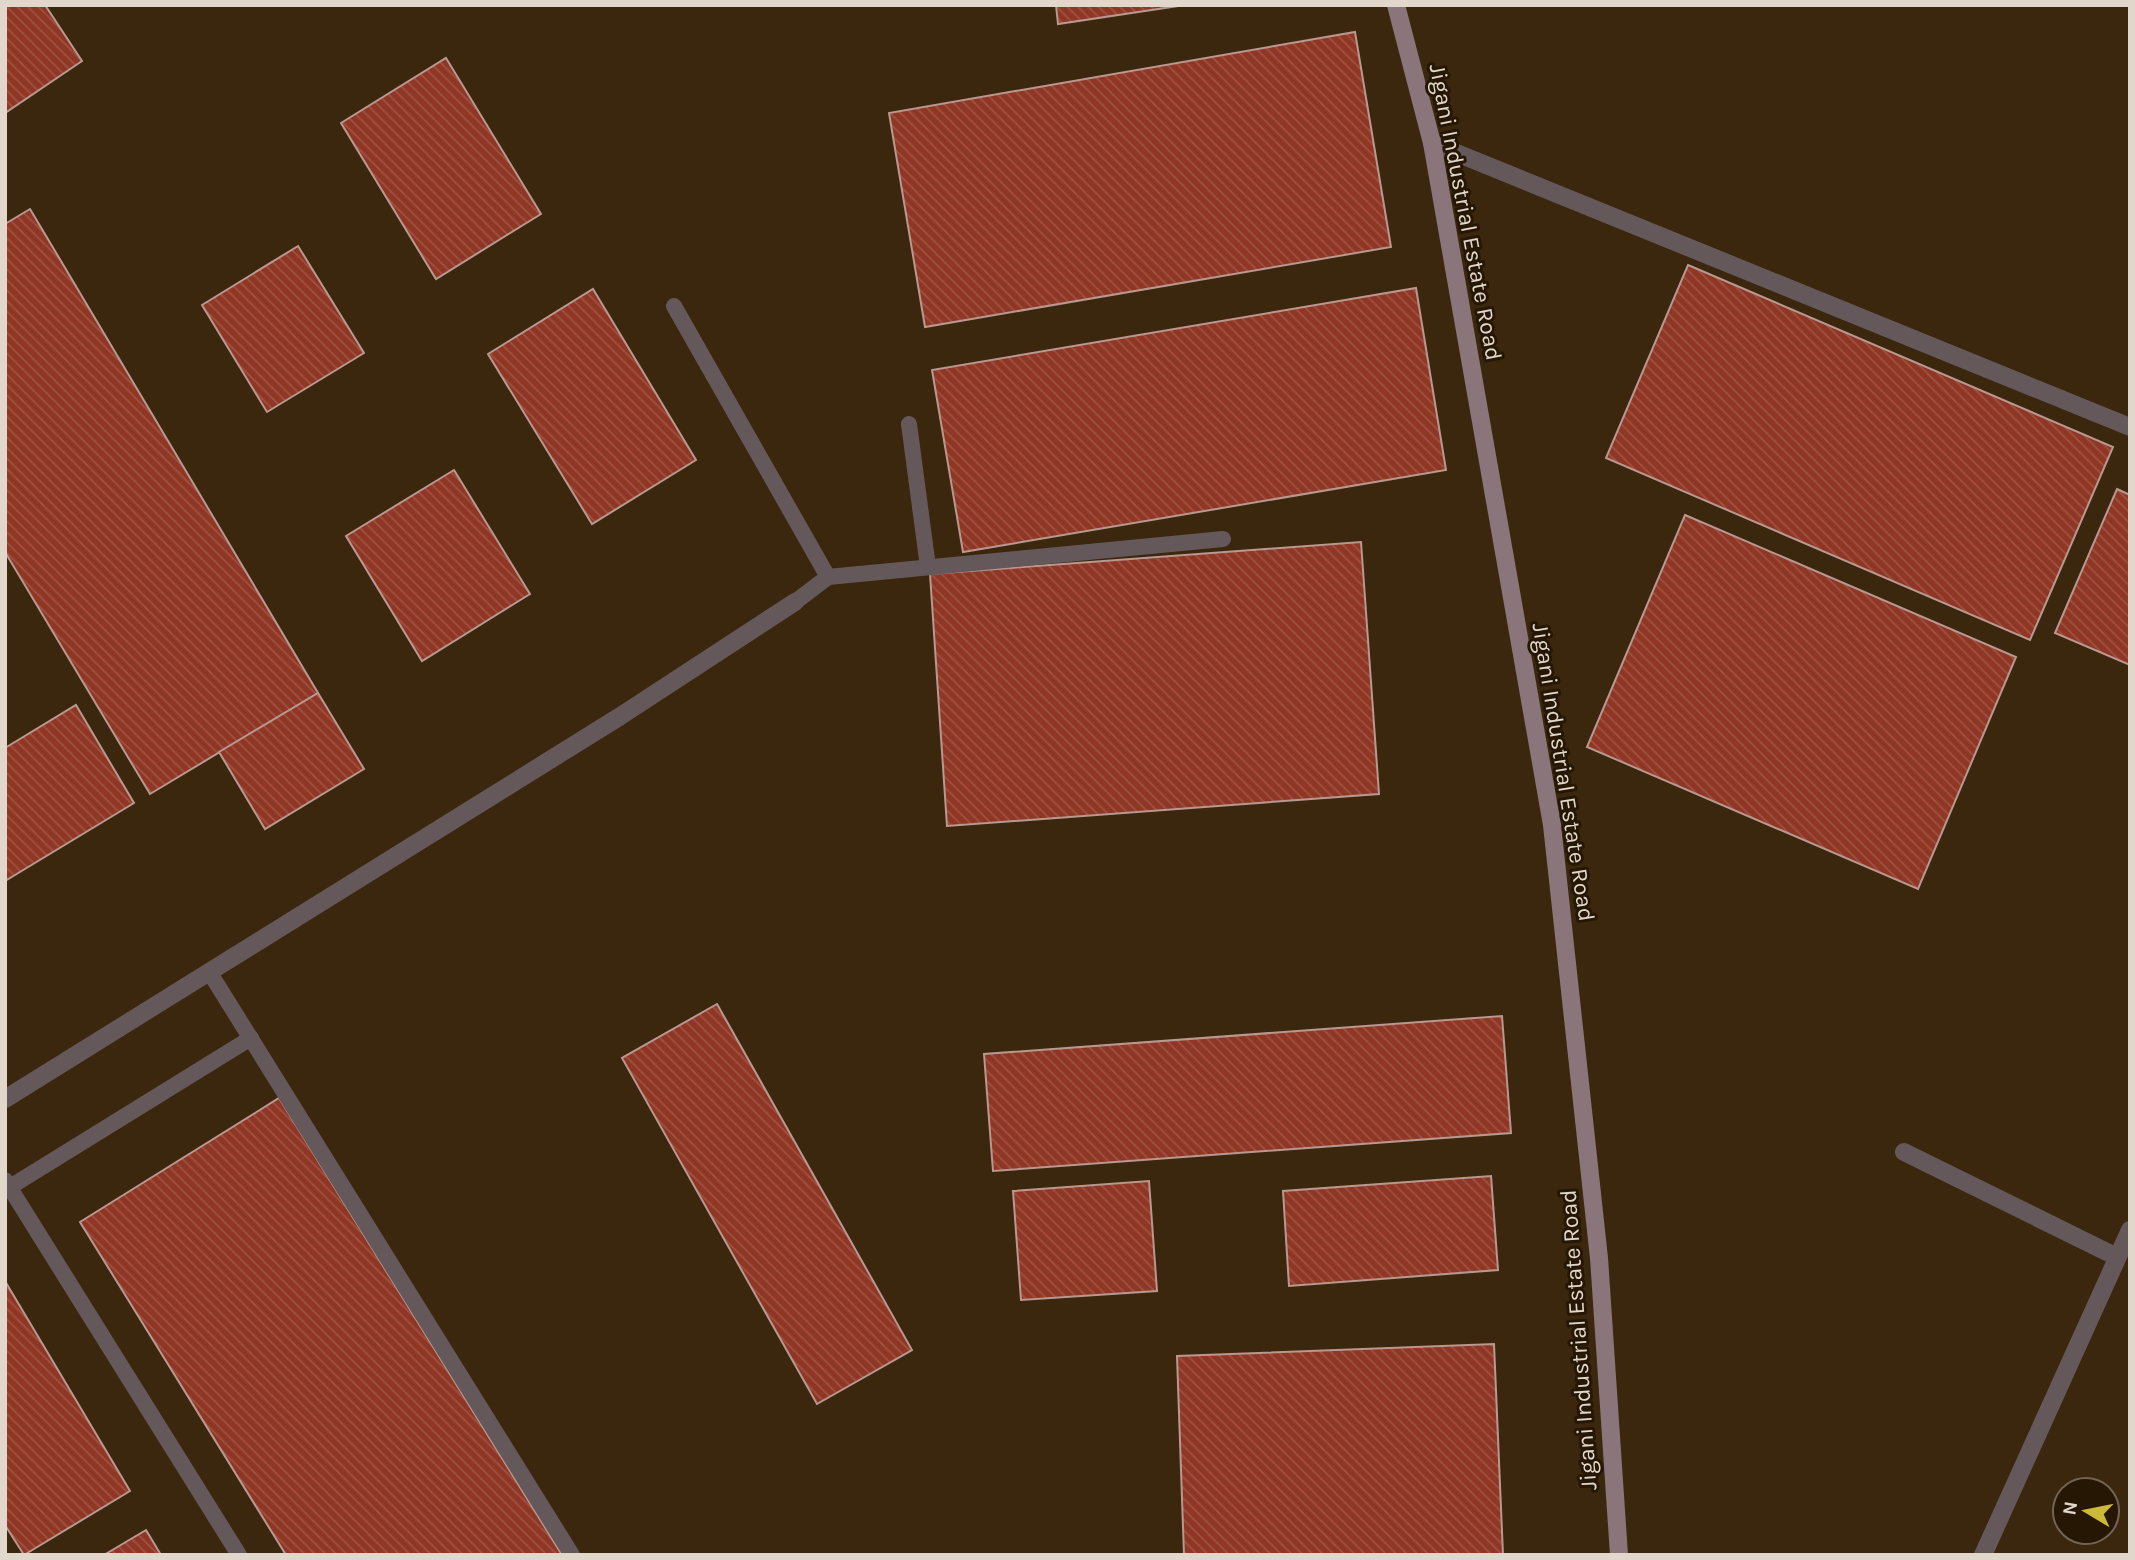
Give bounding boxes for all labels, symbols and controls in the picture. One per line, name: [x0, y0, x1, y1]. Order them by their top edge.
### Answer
street label: Jigani Industrial Estate Road: [1423, 62, 1508, 363]
street label: Jigani Industrial Estate Road: [1527, 621, 1600, 923]
street label: Jigani Industrial Estate Road: [1555, 1189, 1602, 1491]
north arrow: [2051, 1476, 2121, 1546]
text: N: [2058, 1500, 2082, 1517]

